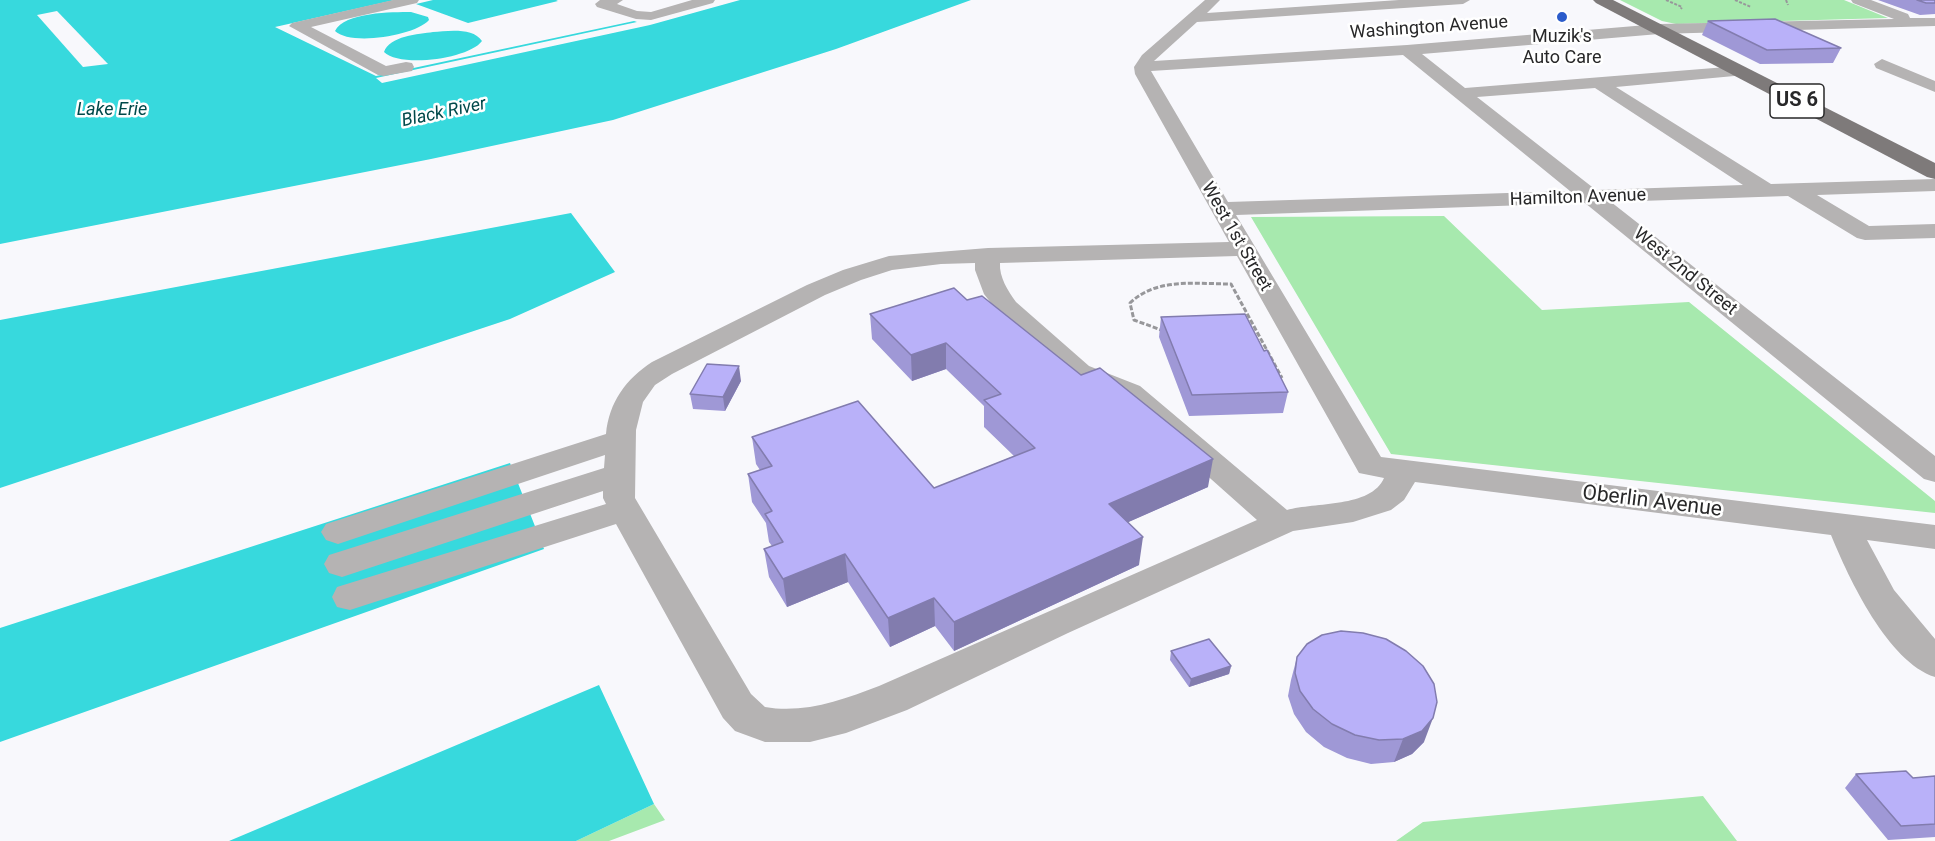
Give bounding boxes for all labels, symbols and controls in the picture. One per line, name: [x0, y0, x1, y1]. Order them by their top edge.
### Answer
marker: Muzik's Auto Care: [1555, 10, 1569, 24]
street label: Washington Avenue: [1349, 12, 1509, 44]
place label: Muzik's Auto Care: [1523, 26, 1601, 68]
road number: US 6: [1770, 84, 1824, 118]
water label: Black River: [400, 94, 488, 132]
water label: Lake Erie: [77, 99, 147, 121]
street label: West 1st Street: [1196, 179, 1276, 295]
street label: Hamilton Avenue: [1509, 185, 1647, 211]
street label: West 2nd Street: [1629, 224, 1741, 320]
street label: Oberlin Avenue: [1581, 481, 1723, 523]

